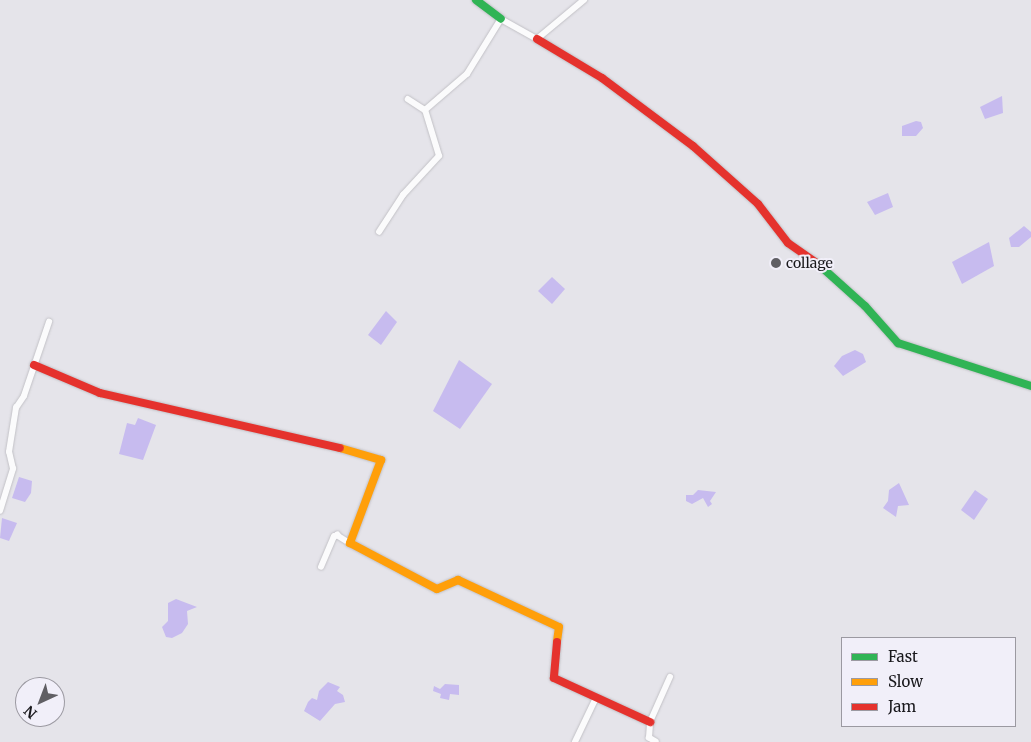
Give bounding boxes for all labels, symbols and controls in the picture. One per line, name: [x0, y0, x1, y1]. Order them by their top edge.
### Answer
place label: collage: [786, 255, 833, 271]
marker: collage: [770, 257, 782, 269]
legend: [841, 637, 1016, 727]
text: Fast: [888, 647, 918, 666]
text: Slow: [888, 672, 923, 691]
north arrow: [15, 677, 65, 727]
text: Jam: [888, 697, 916, 716]
text: N: [20, 702, 41, 723]

